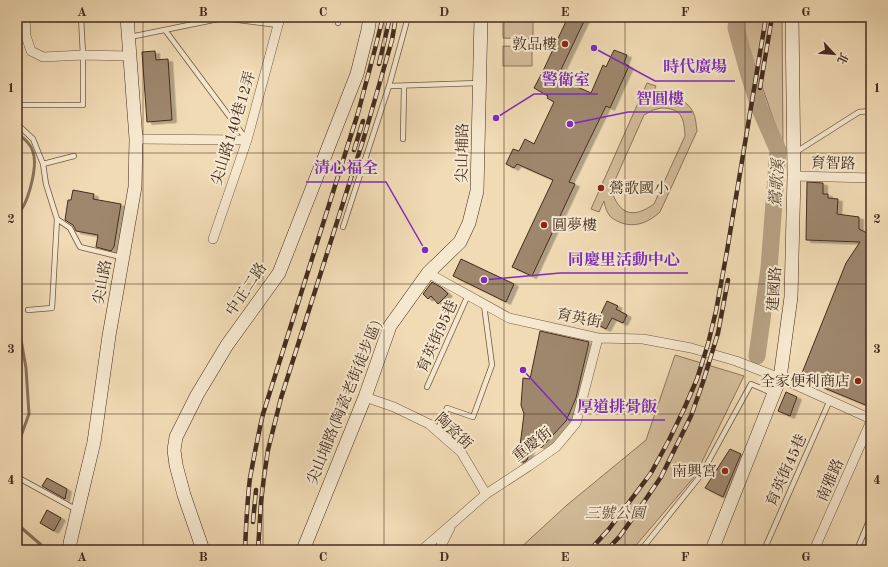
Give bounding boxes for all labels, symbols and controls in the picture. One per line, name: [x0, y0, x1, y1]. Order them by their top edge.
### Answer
text: A: [77, 6, 87, 19]
text: B: [198, 6, 208, 19]
text: C: [319, 6, 327, 19]
text: D: [439, 6, 449, 19]
text: E: [561, 6, 570, 19]
text: F: [681, 6, 690, 19]
text: G: [801, 6, 811, 19]
north arrow: [814, 34, 854, 74]
place label: 敦品樓: [512, 36, 557, 53]
marker: 敦品樓: [560, 39, 570, 49]
text: 北: [834, 50, 851, 66]
callout: 時代廣場: [655, 53, 735, 81]
text: 時代廣場: [663, 57, 727, 76]
callout: 警衛室: [534, 66, 598, 94]
street label: 尖山路140巷12弄: [208, 69, 259, 187]
text: 警衛室: [542, 70, 590, 89]
text: 1: [7, 82, 15, 95]
text: 1: [873, 82, 881, 95]
callout: 智圓樓: [628, 84, 692, 112]
text: 智圓樓: [636, 90, 684, 108]
street label: 尖山埔路: [453, 123, 472, 183]
callout: 清心福全: [306, 154, 386, 182]
street label: 育智路: [810, 155, 856, 172]
water label: 鶯歌溪: [766, 157, 788, 208]
text: 清心福全: [314, 159, 378, 177]
place label: 鶯歌國小: [609, 180, 669, 197]
marker: 鶯歌國小: [596, 183, 606, 193]
text: 2: [7, 213, 15, 226]
text: 2: [873, 213, 881, 226]
place label: 圓夢樓: [552, 217, 597, 234]
marker: 圓夢樓: [539, 220, 549, 230]
callout: 同慶里活動中心: [560, 245, 688, 273]
text: 同慶里活動中心: [568, 250, 680, 269]
street label: 尖山路: [90, 258, 115, 306]
street label: 中正二路: [223, 260, 270, 319]
street label: 建國路: [764, 266, 785, 312]
street label: 育英街95巷: [414, 297, 461, 375]
street label: 育英街: [555, 306, 603, 331]
street label: 尖山埔路(陶瓷老街徒步區): [304, 317, 385, 487]
text: 3: [7, 343, 15, 356]
text: 3: [873, 343, 881, 356]
place label: 全家便利商店: [760, 373, 850, 390]
marker: 全家便利商店: [853, 376, 863, 386]
callout: 厚道排骨飯: [569, 392, 665, 420]
text: 厚道排骨飯: [577, 398, 657, 416]
street label: 陶瓷街: [431, 410, 476, 453]
street label: 重慶街: [509, 424, 555, 465]
street label: 育英街45巷: [763, 431, 810, 509]
street label: 南雅路: [814, 456, 847, 504]
place label: 南興宮: [672, 463, 717, 480]
marker: 南興宮: [720, 466, 730, 476]
text: 4: [7, 474, 15, 487]
text: 4: [873, 474, 881, 487]
park label: 三號公園: [585, 505, 647, 522]
text: A: [77, 551, 87, 564]
text: B: [198, 551, 208, 564]
text: C: [319, 551, 327, 564]
text: D: [439, 551, 449, 564]
text: E: [561, 551, 570, 564]
text: F: [681, 551, 690, 564]
text: G: [801, 551, 811, 564]

